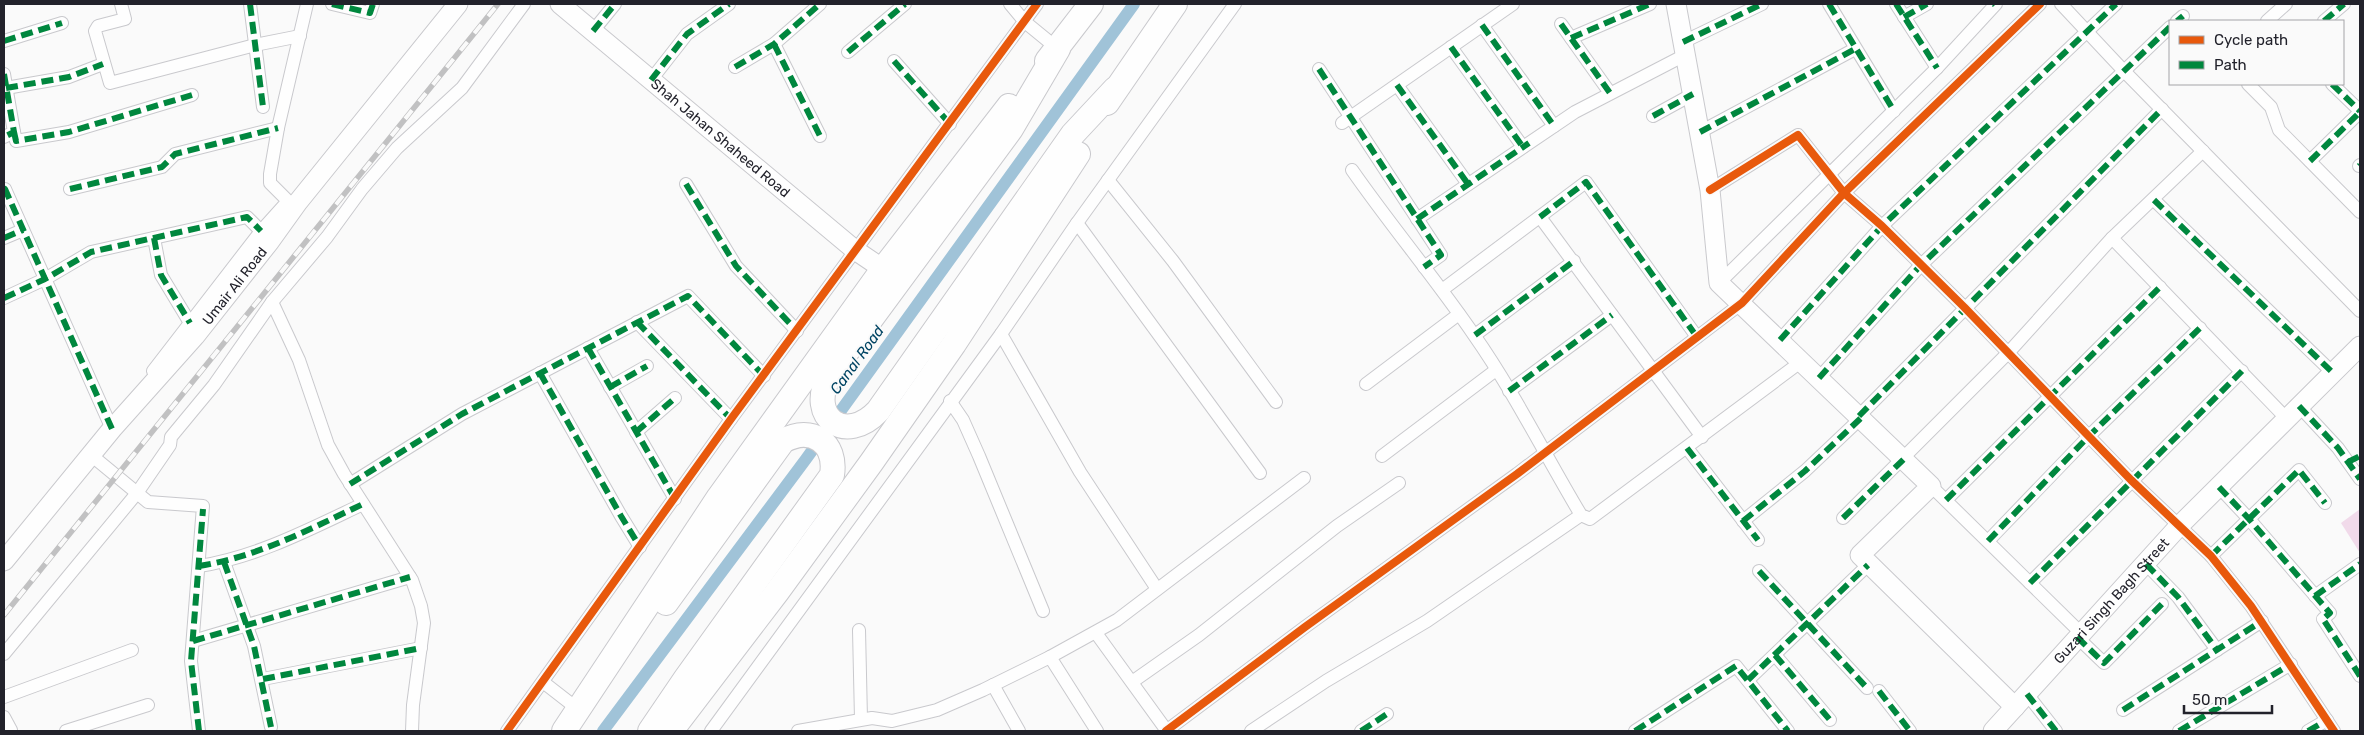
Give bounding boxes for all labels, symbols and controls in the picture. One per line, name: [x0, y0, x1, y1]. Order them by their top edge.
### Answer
legend: [2169, 20, 2344, 85]
text: Cycle path: [2214, 31, 2288, 49]
text: Path: [2214, 56, 2247, 74]
street label: Shah Jahan Shaheed Road: [648, 75, 794, 201]
street label: Umair Ali Road: [199, 244, 270, 328]
water label: Canal Road: [826, 321, 888, 398]
street label: Guzari Singh Bagh Street: [2050, 534, 2173, 667]
scale bar: [2184, 682, 2272, 714]
text: 50 m: [2192, 691, 2227, 709]

